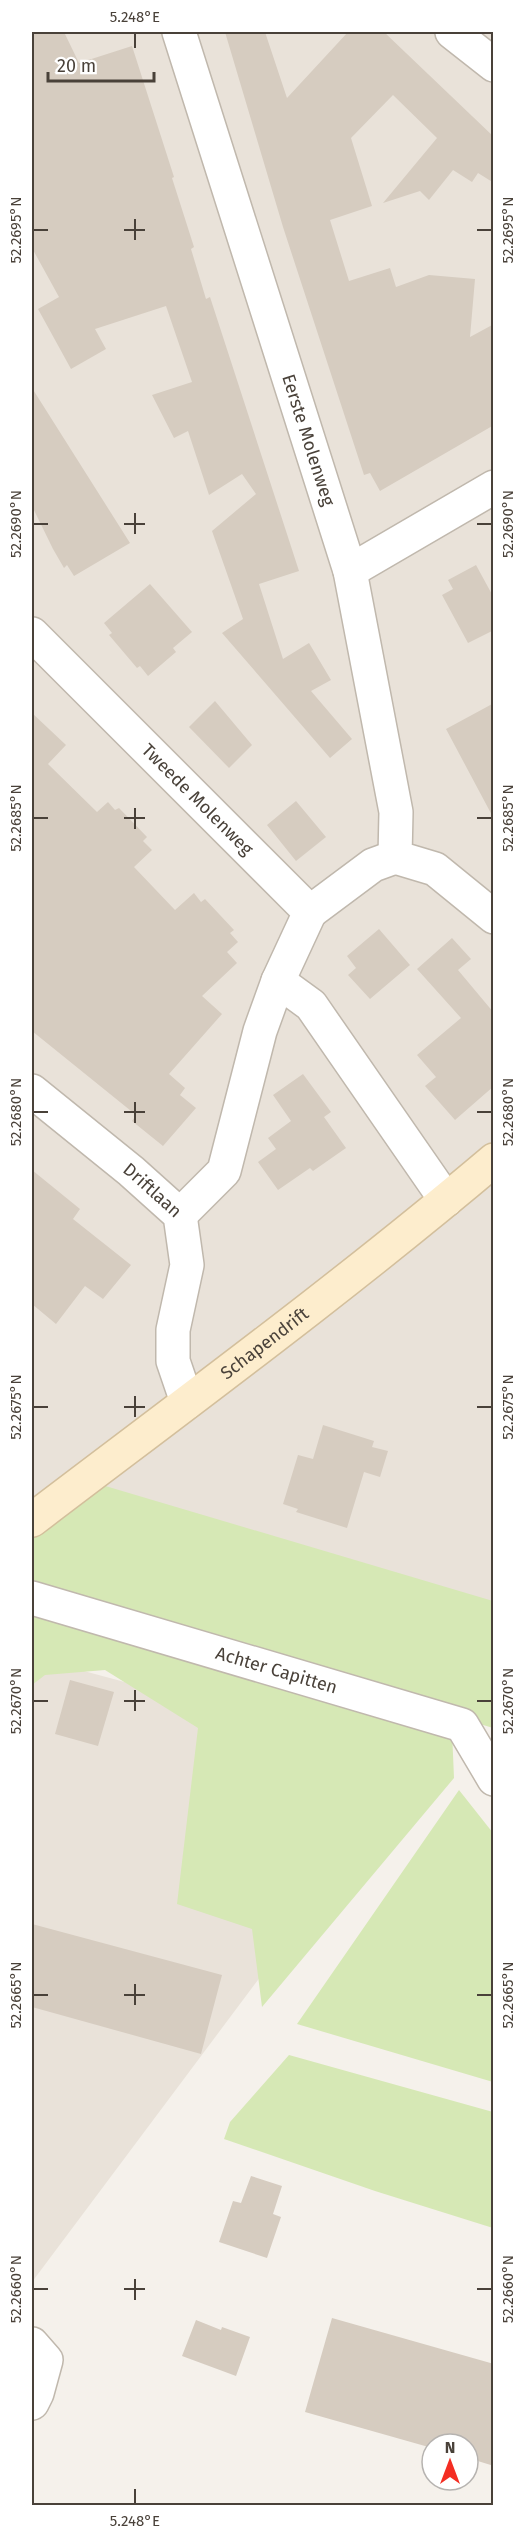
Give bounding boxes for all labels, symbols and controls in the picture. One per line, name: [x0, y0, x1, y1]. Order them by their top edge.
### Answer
text: 5.248°E: [110, 8, 160, 26]
scale bar: [48, 45, 154, 83]
text: 20 m: [57, 55, 96, 77]
text: 52.2695°N: [7, 197, 25, 263]
text: 52.2695°N: [499, 197, 517, 263]
street label: Eerste Molenweg: [277, 371, 340, 509]
text: 52.2690°N: [7, 490, 25, 558]
text: 52.2690°N: [499, 490, 517, 558]
street label: Tweede Molenweg: [137, 739, 258, 860]
text: 52.2685°N: [7, 784, 25, 852]
text: 52.2685°N: [499, 784, 517, 852]
text: 52.2680°N: [7, 1078, 25, 1146]
text: 52.2680°N: [499, 1078, 517, 1146]
street label: Driftlaan: [119, 1158, 186, 1222]
street label: Schapendrift: [216, 1302, 313, 1384]
text: 52.2675°N: [7, 1374, 25, 1440]
text: 52.2675°N: [499, 1374, 517, 1440]
street label: Achter Capitten: [213, 1642, 340, 1699]
text: 52.2670°N: [7, 1668, 25, 1734]
text: 52.2670°N: [499, 1668, 517, 1734]
text: 52.2665°N: [7, 1961, 25, 2029]
text: 52.2665°N: [499, 1961, 517, 2029]
text: 52.2660°N: [7, 2255, 25, 2323]
text: 52.2660°N: [499, 2255, 517, 2323]
north arrow: [420, 2432, 480, 2492]
text: N: [445, 2438, 455, 2457]
text: 5.248°E: [110, 2512, 160, 2530]

